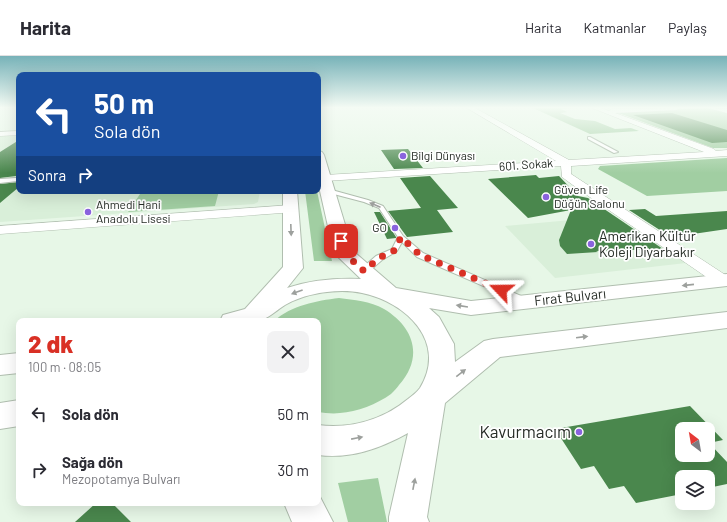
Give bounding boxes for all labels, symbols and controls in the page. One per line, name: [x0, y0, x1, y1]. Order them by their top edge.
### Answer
text: Harita: [20, 16, 71, 39]
text: Harita: [525, 19, 562, 36]
text: Katmanlar: [584, 19, 646, 36]
text: Paylaş: [668, 19, 707, 36]
text: 50 m: [94, 86, 154, 120]
icon: left: [28, 88, 80, 140]
text: Sola dön: [94, 120, 160, 142]
place label: Bilgi Dünyası: [411, 148, 475, 162]
marker: Bilgi Dünyası: [398, 151, 408, 161]
street label: 601. Sokak: [498, 155, 553, 173]
icon: right: [74, 164, 96, 186]
text: Sonra: [28, 166, 66, 184]
place label: Güven Life Düğün Salonu: [554, 182, 625, 210]
marker: Güven Life Düğün Salonu: [541, 192, 551, 202]
place label: Ahmedi Hani Anadolu Lisesi: [96, 197, 170, 225]
one-way arrow: [369, 201, 381, 208]
marker: Ahmedi Hani Anadolu Lisesi: [83, 207, 93, 217]
place label: GO: [372, 220, 387, 234]
marker: GO: [390, 223, 400, 233]
one-way arrow: [288, 224, 295, 236]
pin: [324, 224, 358, 258]
place label: Amerikan Kültür Koleji Diyarbakır: [599, 227, 696, 260]
icon: arrive: [330, 230, 352, 252]
marker: Amerikan Kültür Koleji Diyarbakır: [586, 239, 596, 249]
position arrow: [480, 269, 522, 311]
one-way arrow: [682, 281, 694, 288]
street label: Fırat Bulvarı: [533, 284, 607, 309]
one-way arrow: [290, 290, 302, 296]
one-way arrow: [456, 303, 468, 309]
text: 2 dk: [28, 329, 73, 358]
button: close: [267, 331, 309, 373]
one-way arrow: [576, 334, 588, 341]
text: 100 m · 08:05: [28, 359, 101, 375]
one-way arrow: [456, 369, 467, 377]
icon: left: [28, 403, 50, 425]
text: Sola dön: [62, 405, 119, 423]
text: 50 m: [277, 405, 309, 423]
place label: Kavurmacım: [479, 421, 571, 441]
north arrow: [675, 422, 715, 462]
map controls: [675, 422, 715, 510]
marker: Kavurmacım: [574, 427, 584, 437]
one-way arrow: [350, 434, 363, 440]
text: Sağa dön: [62, 453, 123, 471]
icon: right: [28, 459, 50, 481]
text: 30 m: [277, 461, 309, 479]
button: layers: [675, 470, 715, 510]
text: Mezopotamya Bulvarı: [62, 471, 180, 487]
one-way arrow: [412, 478, 418, 490]

